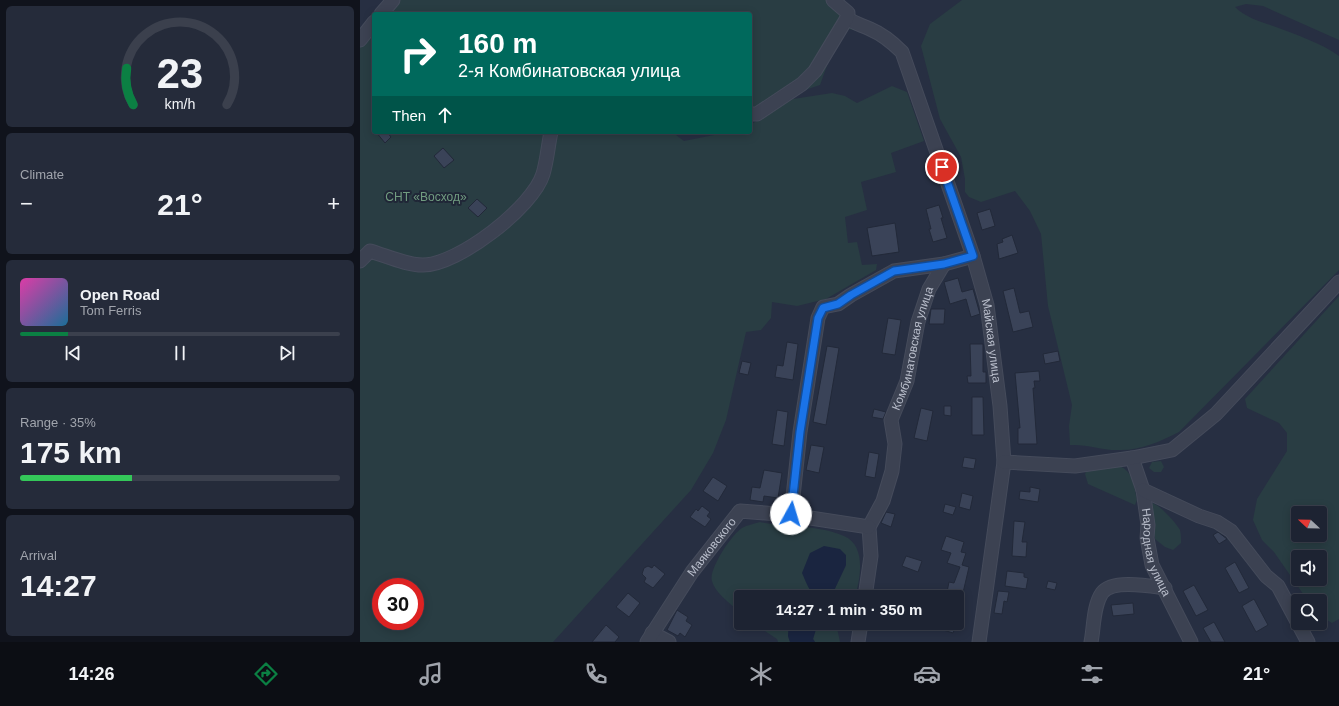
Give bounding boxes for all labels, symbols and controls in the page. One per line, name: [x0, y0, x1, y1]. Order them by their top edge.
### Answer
icon: right: [392, 28, 444, 80]
text: 160 m: [458, 28, 537, 59]
text: 23: [157, 49, 203, 96]
text: 2-я Комбинатовская улица: [458, 61, 680, 81]
text: km/h: [165, 95, 196, 111]
icon: ahead: [434, 104, 456, 126]
text: Then: [392, 107, 426, 124]
pin: [925, 150, 959, 184]
icon: arrive: [931, 156, 953, 178]
text: Climate: [20, 167, 64, 182]
text: 21°: [157, 188, 203, 221]
park label: СНТ «Восход»: [385, 190, 467, 204]
text: −: [20, 191, 33, 216]
text: +: [327, 191, 340, 216]
street label: Комбинатовская улица: [889, 284, 936, 412]
text: Open Road: [80, 286, 160, 303]
street label: Майская улица: [978, 297, 1004, 384]
text: Tom Ferris: [80, 303, 141, 318]
icon: previous: [62, 342, 84, 364]
icon: pause: [169, 342, 191, 364]
icon: next: [276, 342, 298, 364]
text: Range · 35%: [20, 415, 96, 430]
text: 175 km: [20, 436, 122, 469]
position arrow: [770, 493, 812, 535]
north arrow: [1291, 506, 1327, 542]
map controls: [1291, 506, 1327, 630]
street label: Народная улица: [1139, 507, 1174, 599]
street label: Маяковского: [684, 515, 739, 579]
text: Arrival: [20, 548, 57, 563]
button: sound: [1291, 550, 1327, 586]
text: 14:27: [20, 569, 97, 602]
speed limit sign: 30: [372, 578, 424, 630]
button: search: [1291, 594, 1327, 630]
text: 14:27 · 1 min · 350 m: [776, 601, 922, 618]
icon: directions: [252, 660, 280, 688]
icon: music: [417, 660, 445, 688]
icon: phone: [582, 660, 610, 688]
icon: climate: [747, 660, 775, 688]
icon: car: [913, 660, 941, 688]
icon: filters: [1078, 660, 1106, 688]
text: 14:26: [69, 664, 115, 684]
text: 21°: [1243, 664, 1270, 684]

